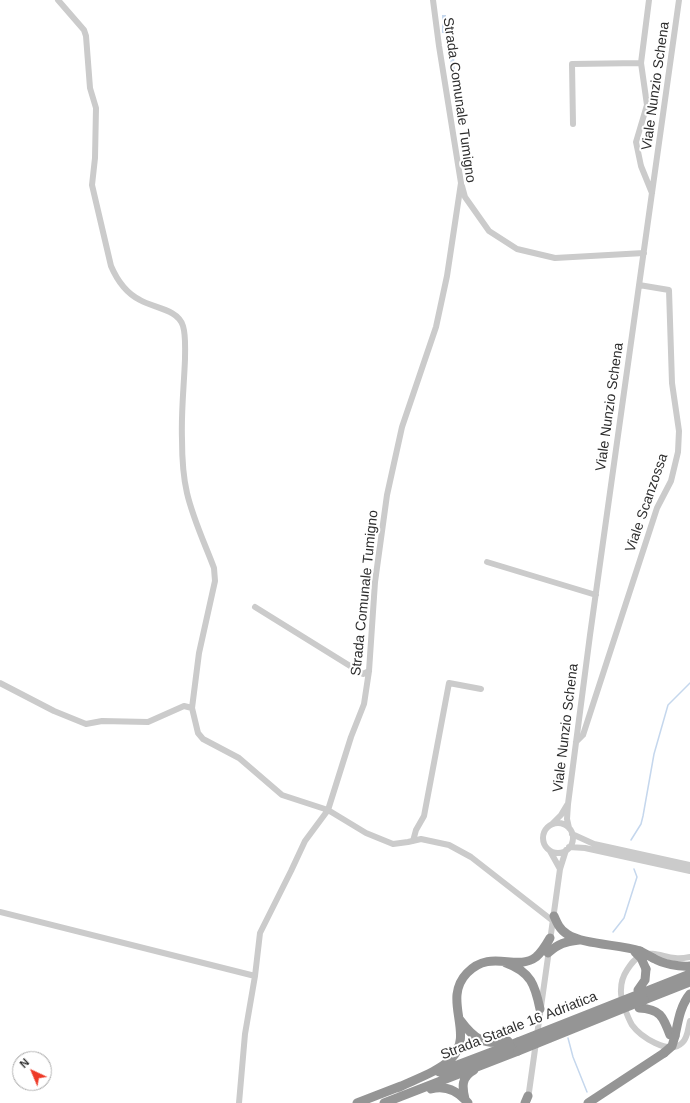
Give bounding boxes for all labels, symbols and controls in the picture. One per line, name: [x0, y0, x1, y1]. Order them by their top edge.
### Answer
street label: Strada Comunale Tumigno: [439, 16, 479, 184]
street label: Viale Nunzio Schena: [639, 21, 673, 151]
street label: Viale Nunzio Schena: [593, 342, 627, 472]
street label: Viale Scanzossa: [622, 451, 672, 555]
street label: Strada Comunale Tumigno: [348, 509, 382, 677]
street label: Viale Nunzio Schena: [550, 663, 582, 793]
street label: Strada Statale 16 Adriatica: [438, 988, 600, 1064]
north arrow: [12, 1051, 52, 1091]
text: N: [17, 1056, 31, 1070]

